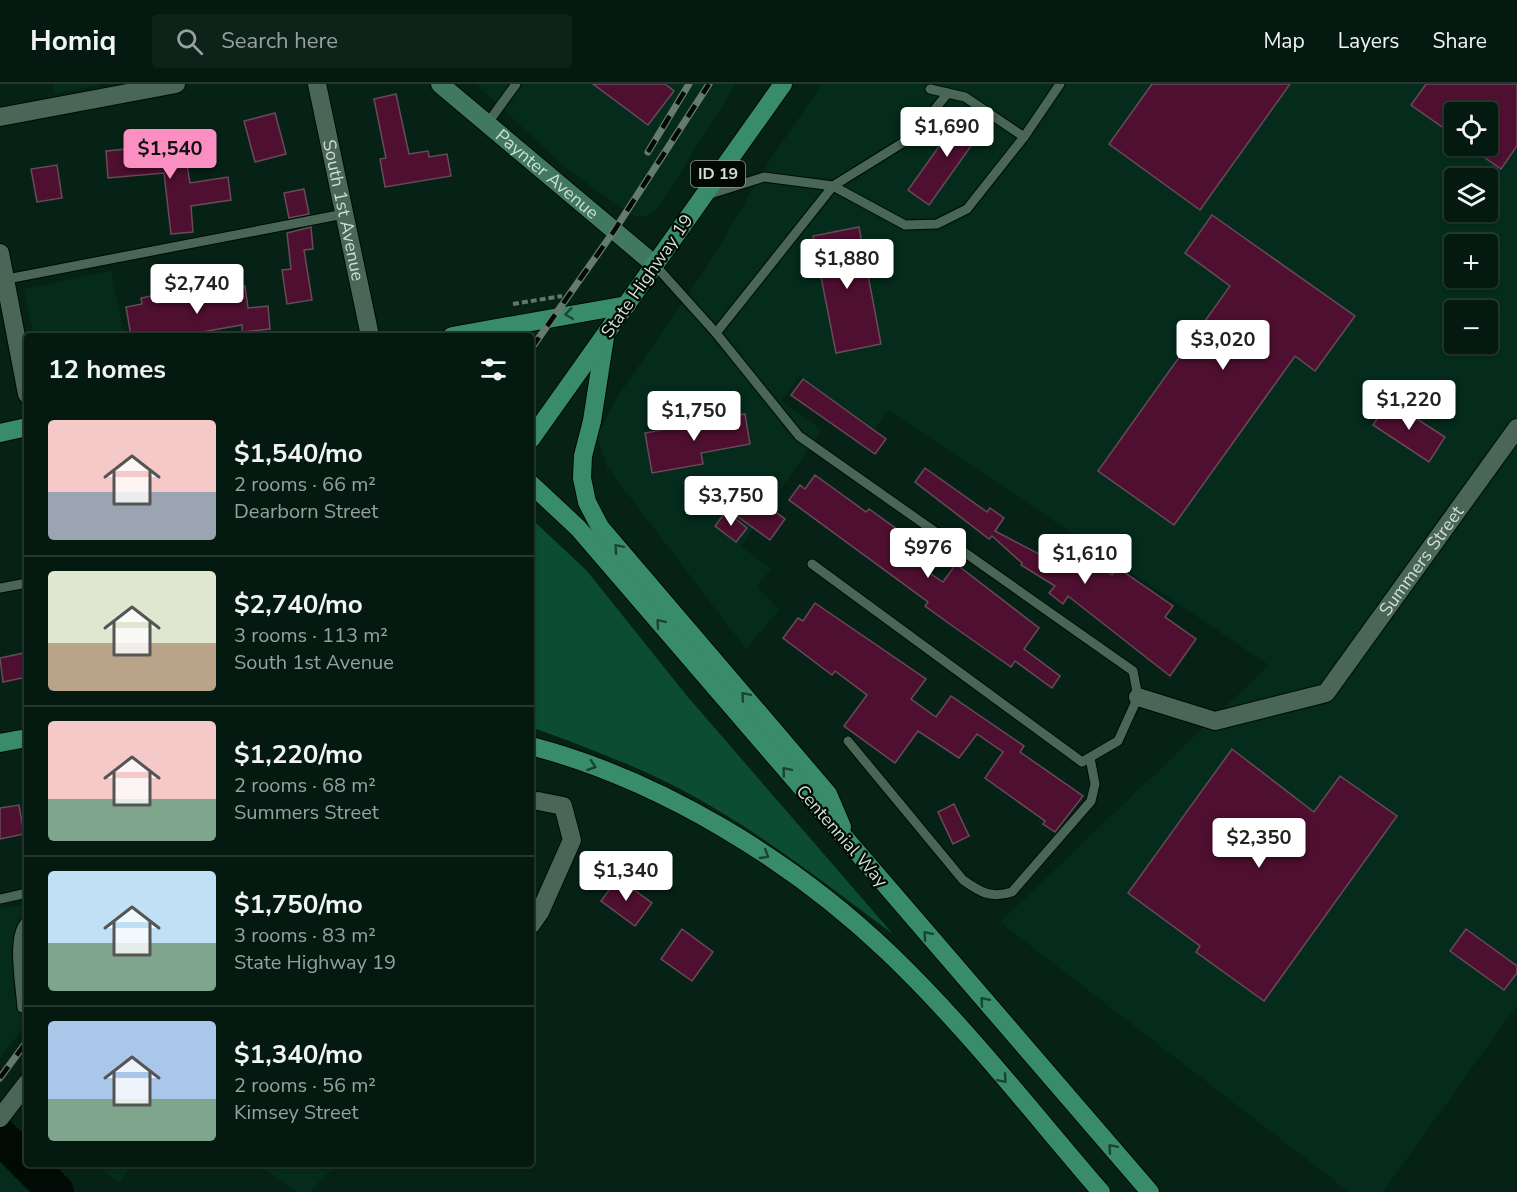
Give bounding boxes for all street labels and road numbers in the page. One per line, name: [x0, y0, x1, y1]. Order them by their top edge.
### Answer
street label: Paynter Avenue: [490, 124, 604, 225]
street label: South 1st Avenue: [317, 137, 370, 283]
road number: ID 19: [691, 161, 745, 187]
street label: State Highway 19: [595, 209, 699, 343]
street label: Summers Street: [1373, 500, 1470, 621]
street label: Centennial Way: [791, 780, 894, 893]

